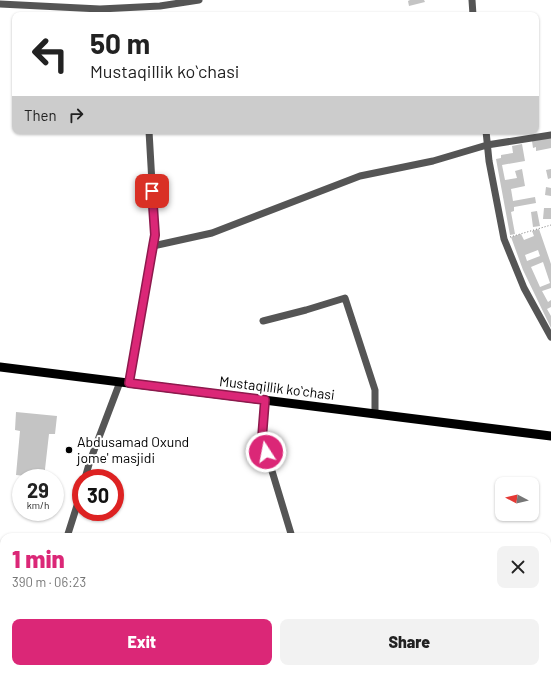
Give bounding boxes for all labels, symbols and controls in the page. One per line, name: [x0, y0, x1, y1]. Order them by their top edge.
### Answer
text: 50 m: [90, 26, 150, 60]
icon: left: [24, 28, 76, 80]
text: Mustaqillik koʻchasi: [90, 60, 239, 82]
icon: right: [65, 104, 87, 126]
text: Then: [24, 106, 57, 124]
pin: [135, 174, 169, 208]
icon: arrive: [141, 180, 163, 202]
street label: Mustaqillik koʻchasi: [218, 372, 336, 403]
position arrow: [245, 431, 287, 473]
place label: Abdusamad Oxund jome' masjidi: [76, 433, 189, 466]
marker: Abdusamad Oxund jome' masjidi: [64, 445, 74, 455]
speed limit sign: 30: [72, 469, 124, 521]
north arrow: [495, 477, 539, 521]
map controls: [495, 477, 539, 521]
text: 29: [27, 478, 49, 502]
text: km/h: [27, 499, 49, 511]
text: 1 min: [12, 544, 65, 573]
button: close: [497, 546, 539, 588]
text: 390 m · 06:23: [12, 574, 86, 590]
button: Exit: [12, 619, 272, 665]
button: Share: [280, 619, 539, 665]

